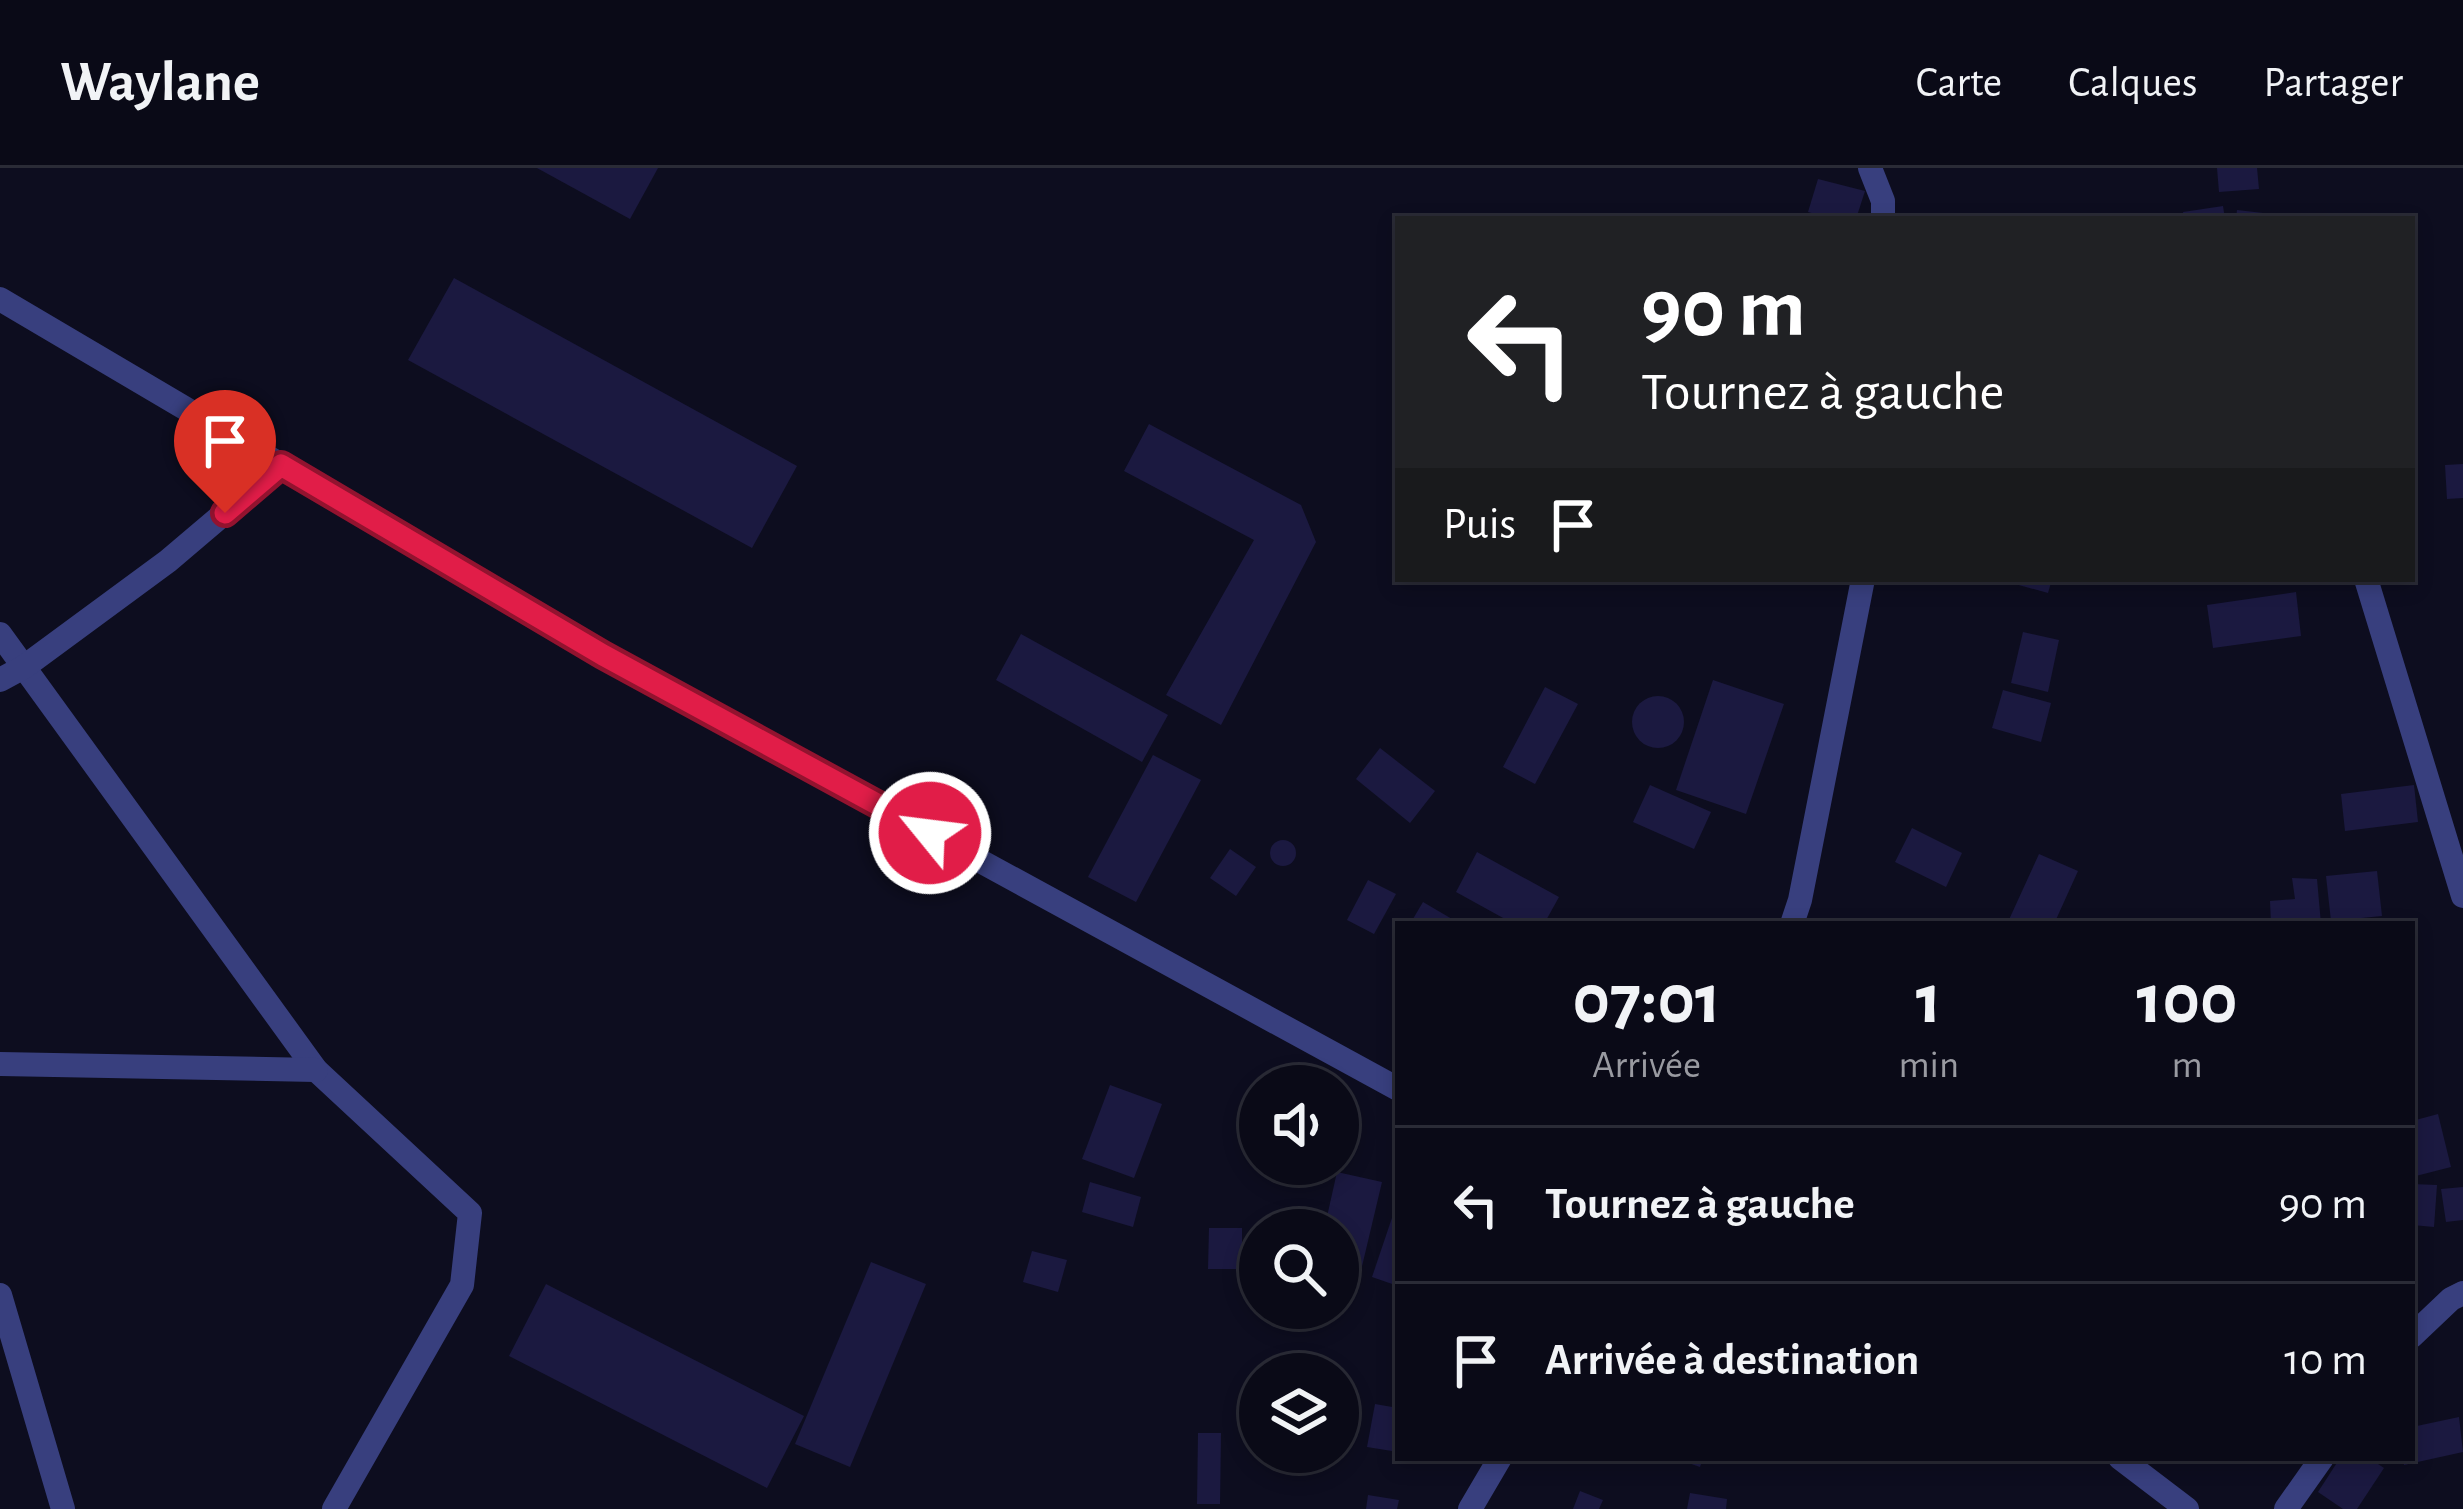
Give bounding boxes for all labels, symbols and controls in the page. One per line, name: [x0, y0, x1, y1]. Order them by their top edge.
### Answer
text: Waylane: [60, 54, 260, 111]
text: Carte: [1916, 62, 2002, 104]
text: Calques: [2068, 62, 2198, 104]
text: Partager: [2264, 62, 2403, 104]
icon: left: [1443, 264, 1599, 420]
text: 90 m: [1641, 268, 1806, 352]
text: Tournez à gauche: [1641, 366, 2004, 420]
pin: [174, 390, 276, 513]
icon: arrive: [192, 408, 258, 474]
icon: arrive: [1540, 492, 1606, 558]
text: Puis: [1443, 502, 1516, 547]
position arrow: [867, 770, 993, 896]
text: 07:01: [1572, 964, 1721, 1036]
text: 1: [1916, 964, 1942, 1036]
text: 100: [2137, 964, 2238, 1036]
text: Arrivée: [1592, 1046, 1701, 1085]
text: min: [1898, 1046, 1959, 1085]
text: m: [2171, 1046, 2203, 1085]
map controls: [1239, 1065, 1359, 1473]
button: sound: [1239, 1065, 1359, 1185]
icon: left: [1443, 1172, 1509, 1238]
text: Tournez à gauche: [1545, 1182, 1855, 1227]
text: 90 m: [2279, 1182, 2367, 1227]
button: search: [1239, 1209, 1359, 1329]
icon: arrive: [1443, 1328, 1509, 1394]
text: Arrivée à destination: [1545, 1338, 1919, 1383]
text: 10 m: [2284, 1338, 2367, 1383]
button: layers: [1239, 1353, 1359, 1473]

